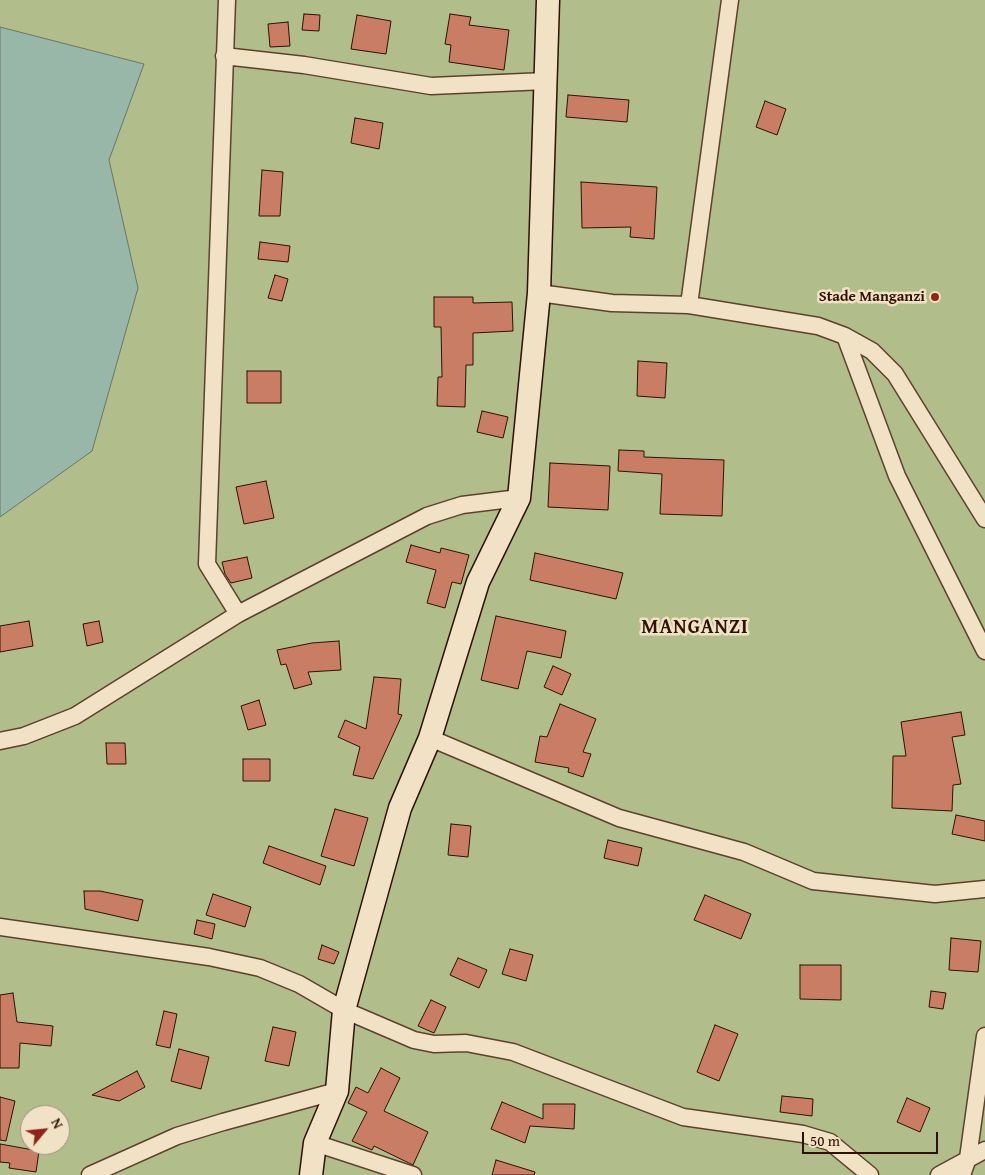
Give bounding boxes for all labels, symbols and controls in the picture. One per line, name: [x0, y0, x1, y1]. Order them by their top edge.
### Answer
place label: Stade Manganzi: [819, 288, 925, 306]
marker: Stade Manganzi: [929, 291, 941, 303]
district label: MANGANZI: [640, 616, 750, 640]
north arrow: [20, 1105, 70, 1155]
text: N: [46, 1115, 68, 1132]
scale bar: [805, 1122, 941, 1154]
text: 50 m: [810, 1130, 840, 1151]

